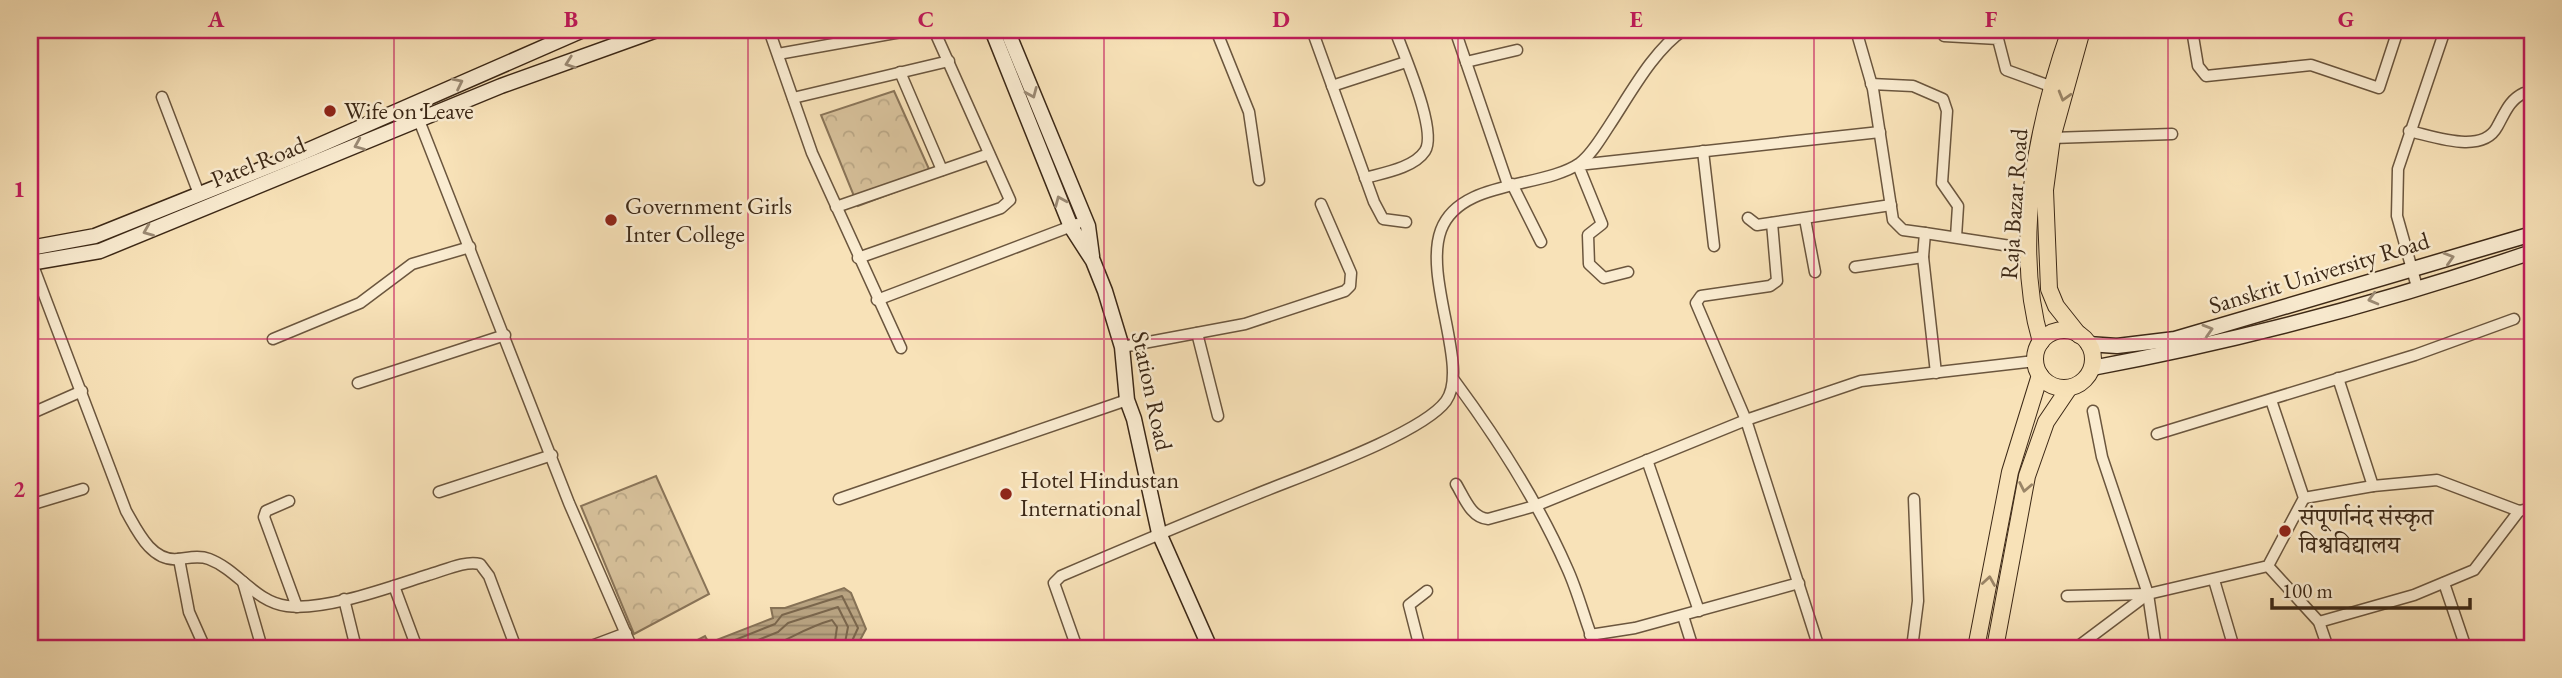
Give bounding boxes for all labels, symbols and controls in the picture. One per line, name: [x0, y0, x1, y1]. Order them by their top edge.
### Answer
text: A: [207, 4, 225, 34]
text: B: [564, 4, 578, 34]
text: C: [918, 4, 934, 34]
text: D: [1272, 4, 1290, 34]
text: E: [1629, 4, 1643, 34]
text: F: [1985, 4, 1998, 34]
text: G: [2338, 4, 2354, 34]
one-way arrow: [565, 55, 577, 69]
one-way arrow: [451, 78, 463, 92]
one-way arrow: [1024, 86, 1038, 99]
one-way arrow: [2058, 89, 2073, 101]
place label: Wife on Leave: [344, 95, 474, 126]
marker: Wife on Leave: [322, 103, 338, 119]
street label: Raja Bazar Road: [1993, 127, 2034, 280]
street label: Patel Road: [206, 128, 310, 195]
one-way arrow: [353, 137, 365, 151]
text: 1: [13, 174, 25, 204]
place label: Government Girls Inter College: [625, 190, 792, 249]
one-way arrow: [1055, 196, 1069, 208]
marker: Government Girls Inter College: [603, 212, 619, 228]
one-way arrow: [142, 222, 154, 236]
street label: Sanskrit University Road: [2205, 224, 2434, 321]
one-way arrow: [2443, 251, 2455, 266]
one-way arrow: [2367, 291, 2379, 306]
one-way arrow: [2202, 323, 2214, 338]
street label: Station Road: [1125, 328, 1180, 454]
place label: Hotel Hindustan International: [1020, 464, 1179, 523]
text: 2: [13, 474, 25, 504]
one-way arrow: [2019, 481, 2034, 493]
marker: Hotel Hindustan International: [998, 486, 1014, 502]
place label: संपूर्णानंद संस्कृत विश्वविद्यालय: [2298, 501, 2435, 560]
marker: संपूर्णानंद संस्कृत विश्वविद्यालय: [2277, 523, 2293, 539]
scale bar: [2272, 566, 2469, 610]
one-way arrow: [1981, 575, 1996, 587]
text: 100 m: [2282, 577, 2333, 604]

